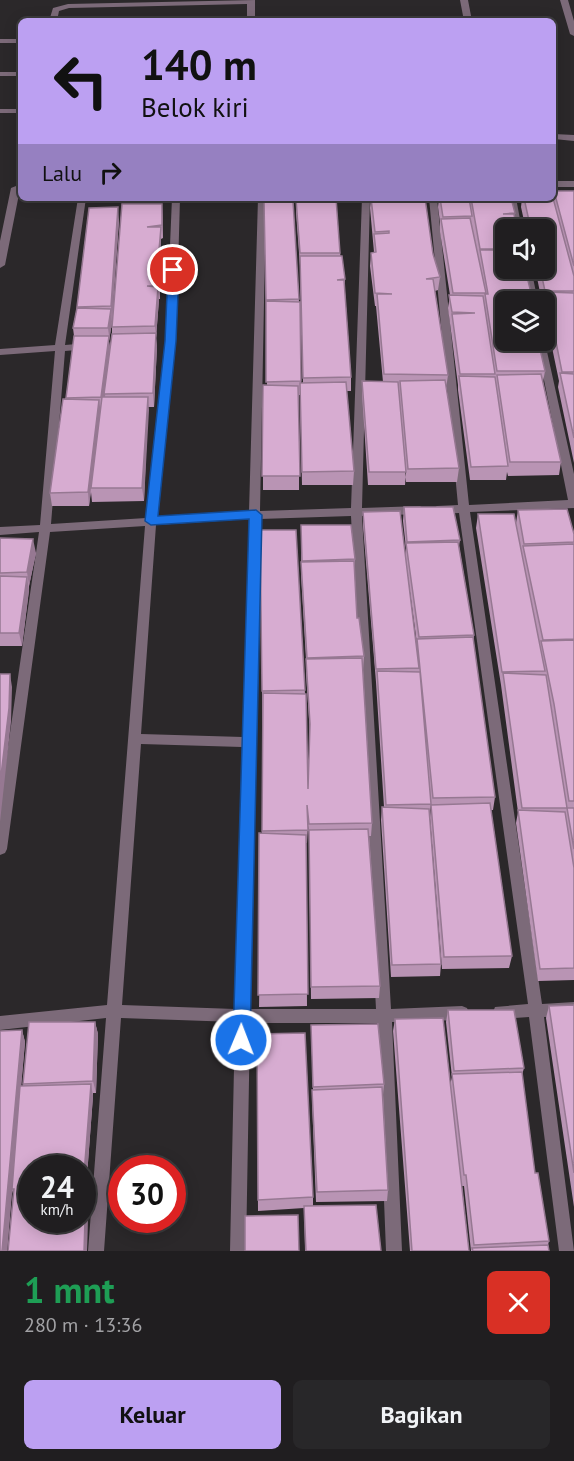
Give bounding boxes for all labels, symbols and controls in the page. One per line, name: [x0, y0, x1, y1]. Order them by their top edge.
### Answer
text: 140 m: [141, 37, 257, 92]
icon: left: [42, 42, 120, 120]
text: Belok kiri: [141, 90, 249, 124]
icon: right: [94, 156, 127, 189]
text: Lalu: [42, 159, 82, 187]
map controls: [495, 219, 555, 351]
button: sound: [495, 219, 555, 279]
pin: [147, 244, 198, 295]
icon: arrive: [156, 253, 189, 286]
button: layers: [495, 291, 555, 351]
position arrow: [209, 1008, 273, 1072]
speed limit sign: 30: [108, 1155, 186, 1233]
text: 24: [40, 1167, 74, 1206]
text: km/h: [41, 1200, 73, 1219]
text: 1 mnt: [24, 1266, 115, 1313]
button: close: [487, 1271, 550, 1334]
text: 280 m · 13:36: [24, 1312, 142, 1338]
button: Keluar: [24, 1380, 281, 1449]
button: Bagikan: [293, 1380, 550, 1449]

